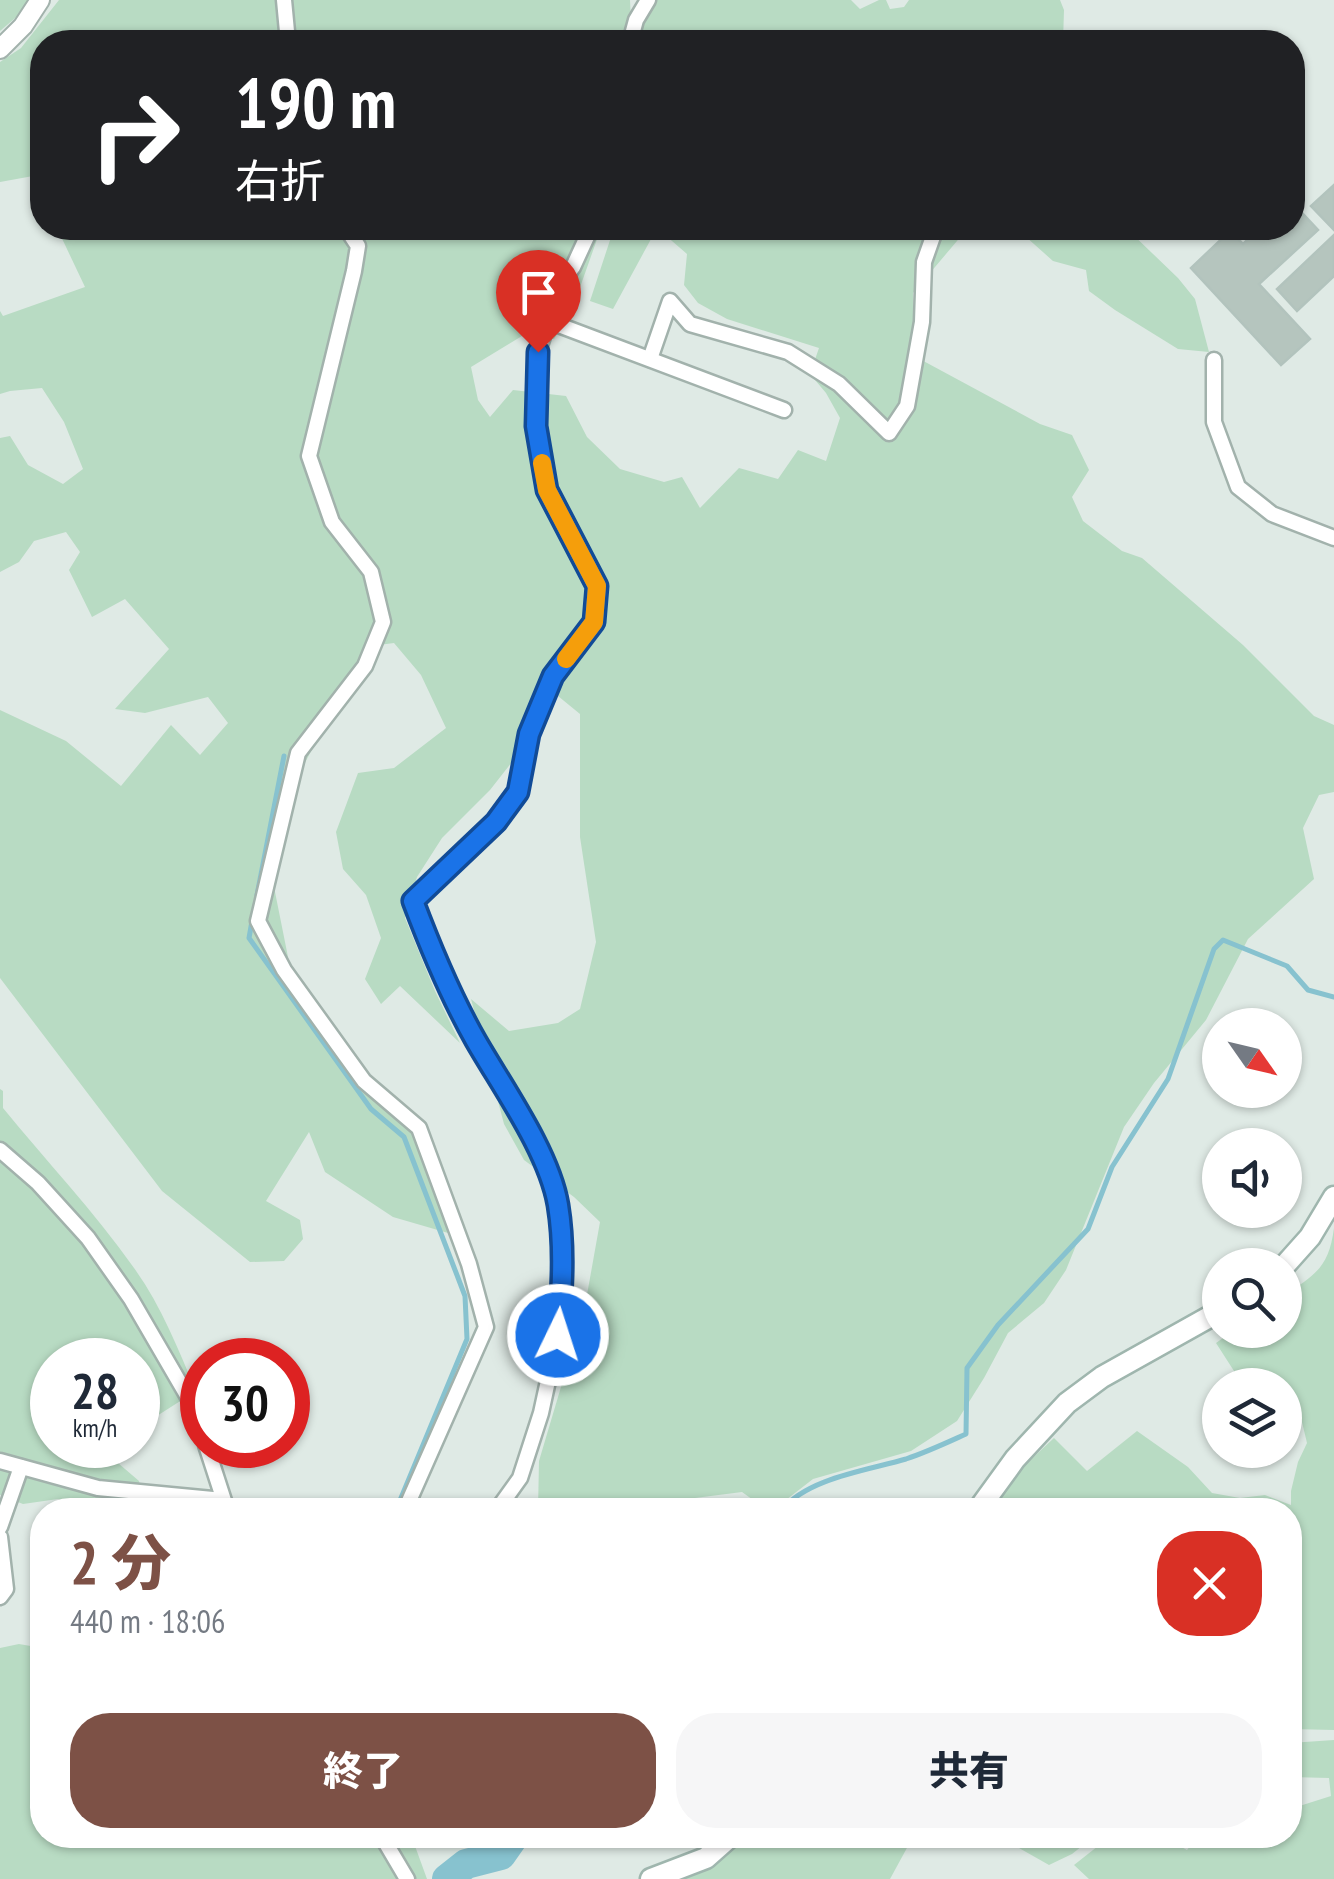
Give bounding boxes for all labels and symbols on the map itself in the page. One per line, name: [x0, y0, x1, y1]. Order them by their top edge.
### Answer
pin: [496, 250, 581, 353]
north arrow: [1202, 1008, 1302, 1108]
position arrow: [506, 1283, 610, 1387]
speed limit sign: 30: [180, 1338, 310, 1468]

